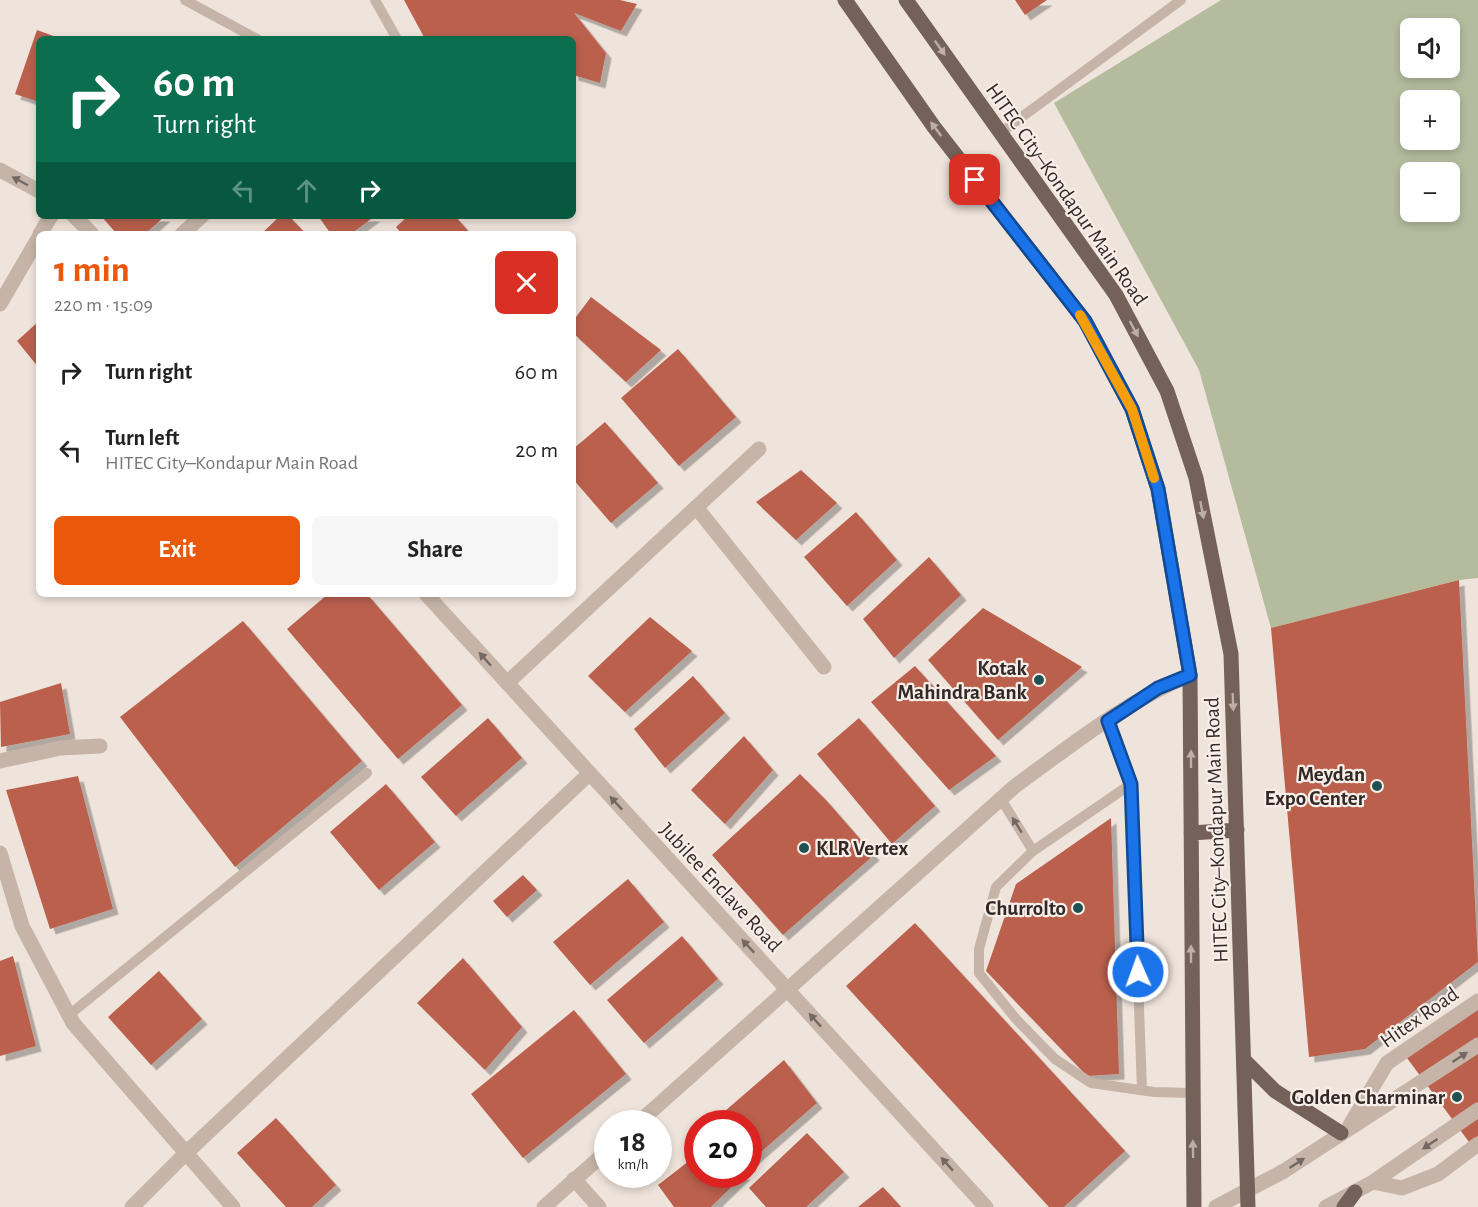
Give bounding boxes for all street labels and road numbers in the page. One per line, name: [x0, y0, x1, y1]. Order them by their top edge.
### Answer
street label: HITEC City–Kondapur Main Road: [982, 79, 1151, 309]
street label: HITEC City–Kondapur Main Road: [1201, 697, 1232, 963]
street label: Jubilee Enclave Road: [656, 819, 786, 956]
street label: Hitex Road: [1376, 983, 1462, 1052]

